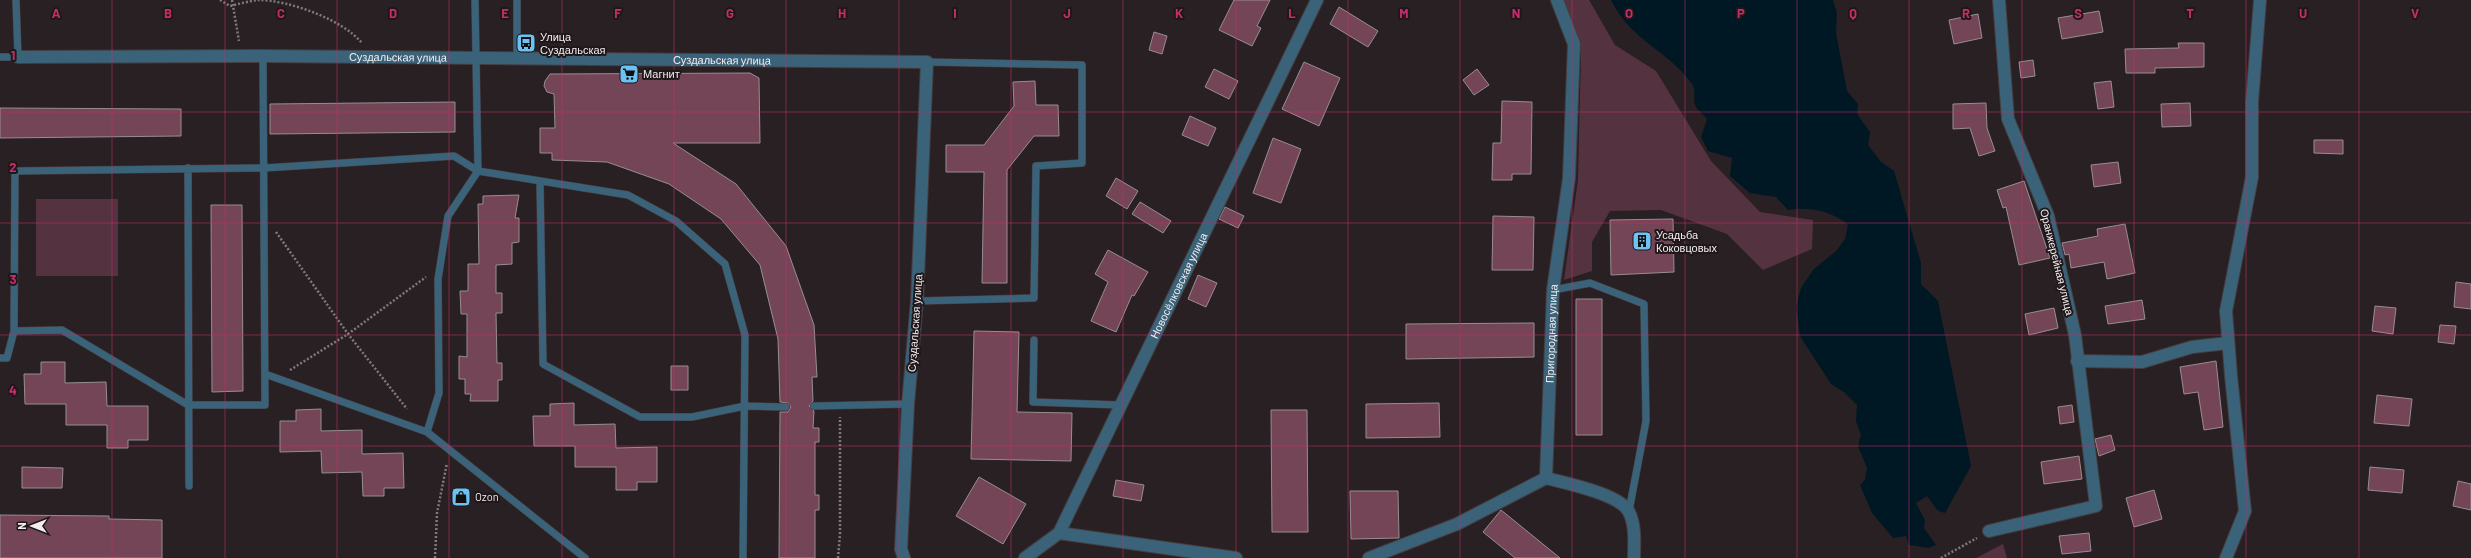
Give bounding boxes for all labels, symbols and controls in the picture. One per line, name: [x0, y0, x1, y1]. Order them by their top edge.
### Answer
text: A: [52, 5, 61, 21]
text: B: [164, 5, 172, 21]
text: C: [277, 5, 285, 21]
text: D: [389, 5, 397, 21]
text: E: [501, 5, 509, 21]
text: F: [614, 5, 622, 21]
text: G: [726, 5, 734, 21]
text: H: [838, 5, 846, 21]
text: I: [953, 5, 957, 21]
text: J: [1063, 5, 1071, 21]
text: K: [1175, 5, 1183, 21]
text: L: [1288, 5, 1296, 21]
text: M: [1399, 5, 1409, 21]
text: N: [1512, 5, 1520, 21]
text: O: [1625, 5, 1633, 21]
text: P: [1737, 5, 1745, 21]
text: Q: [1849, 5, 1857, 21]
text: R: [1962, 5, 1970, 21]
text: S: [2074, 5, 2082, 21]
text: T: [2186, 5, 2194, 21]
text: U: [2299, 5, 2307, 21]
text: V: [2411, 5, 2419, 21]
place label: Улица Суздальская: [540, 30, 606, 56]
bus stop icon: Улица Суздальская: [515, 32, 537, 54]
text: 1: [11, 47, 15, 63]
street label: Суздальская улица: [349, 50, 448, 64]
street label: Суздальская улица: [673, 53, 772, 67]
supermarket icon: Магнит: [618, 63, 640, 85]
place label: Магнит: [643, 67, 680, 80]
text: 2: [9, 159, 17, 175]
street label: Оранжерейная улица: [2038, 207, 2077, 317]
place label: Усадьба Коковцовых: [1656, 228, 1717, 254]
street label: Новосёлковская улица: [1147, 230, 1210, 340]
building icon: Усадьба Коковцовых: [1631, 230, 1653, 252]
text: 3: [9, 271, 17, 287]
street label: Суздальская улица: [905, 273, 924, 372]
street label: Пригородная улица: [1543, 282, 1560, 383]
text: 4: [9, 382, 17, 398]
shop icon: Ozon: [450, 486, 472, 508]
place label: Ozon: [475, 490, 499, 503]
north arrow: [12, 506, 52, 546]
text: N: [15, 522, 28, 530]

